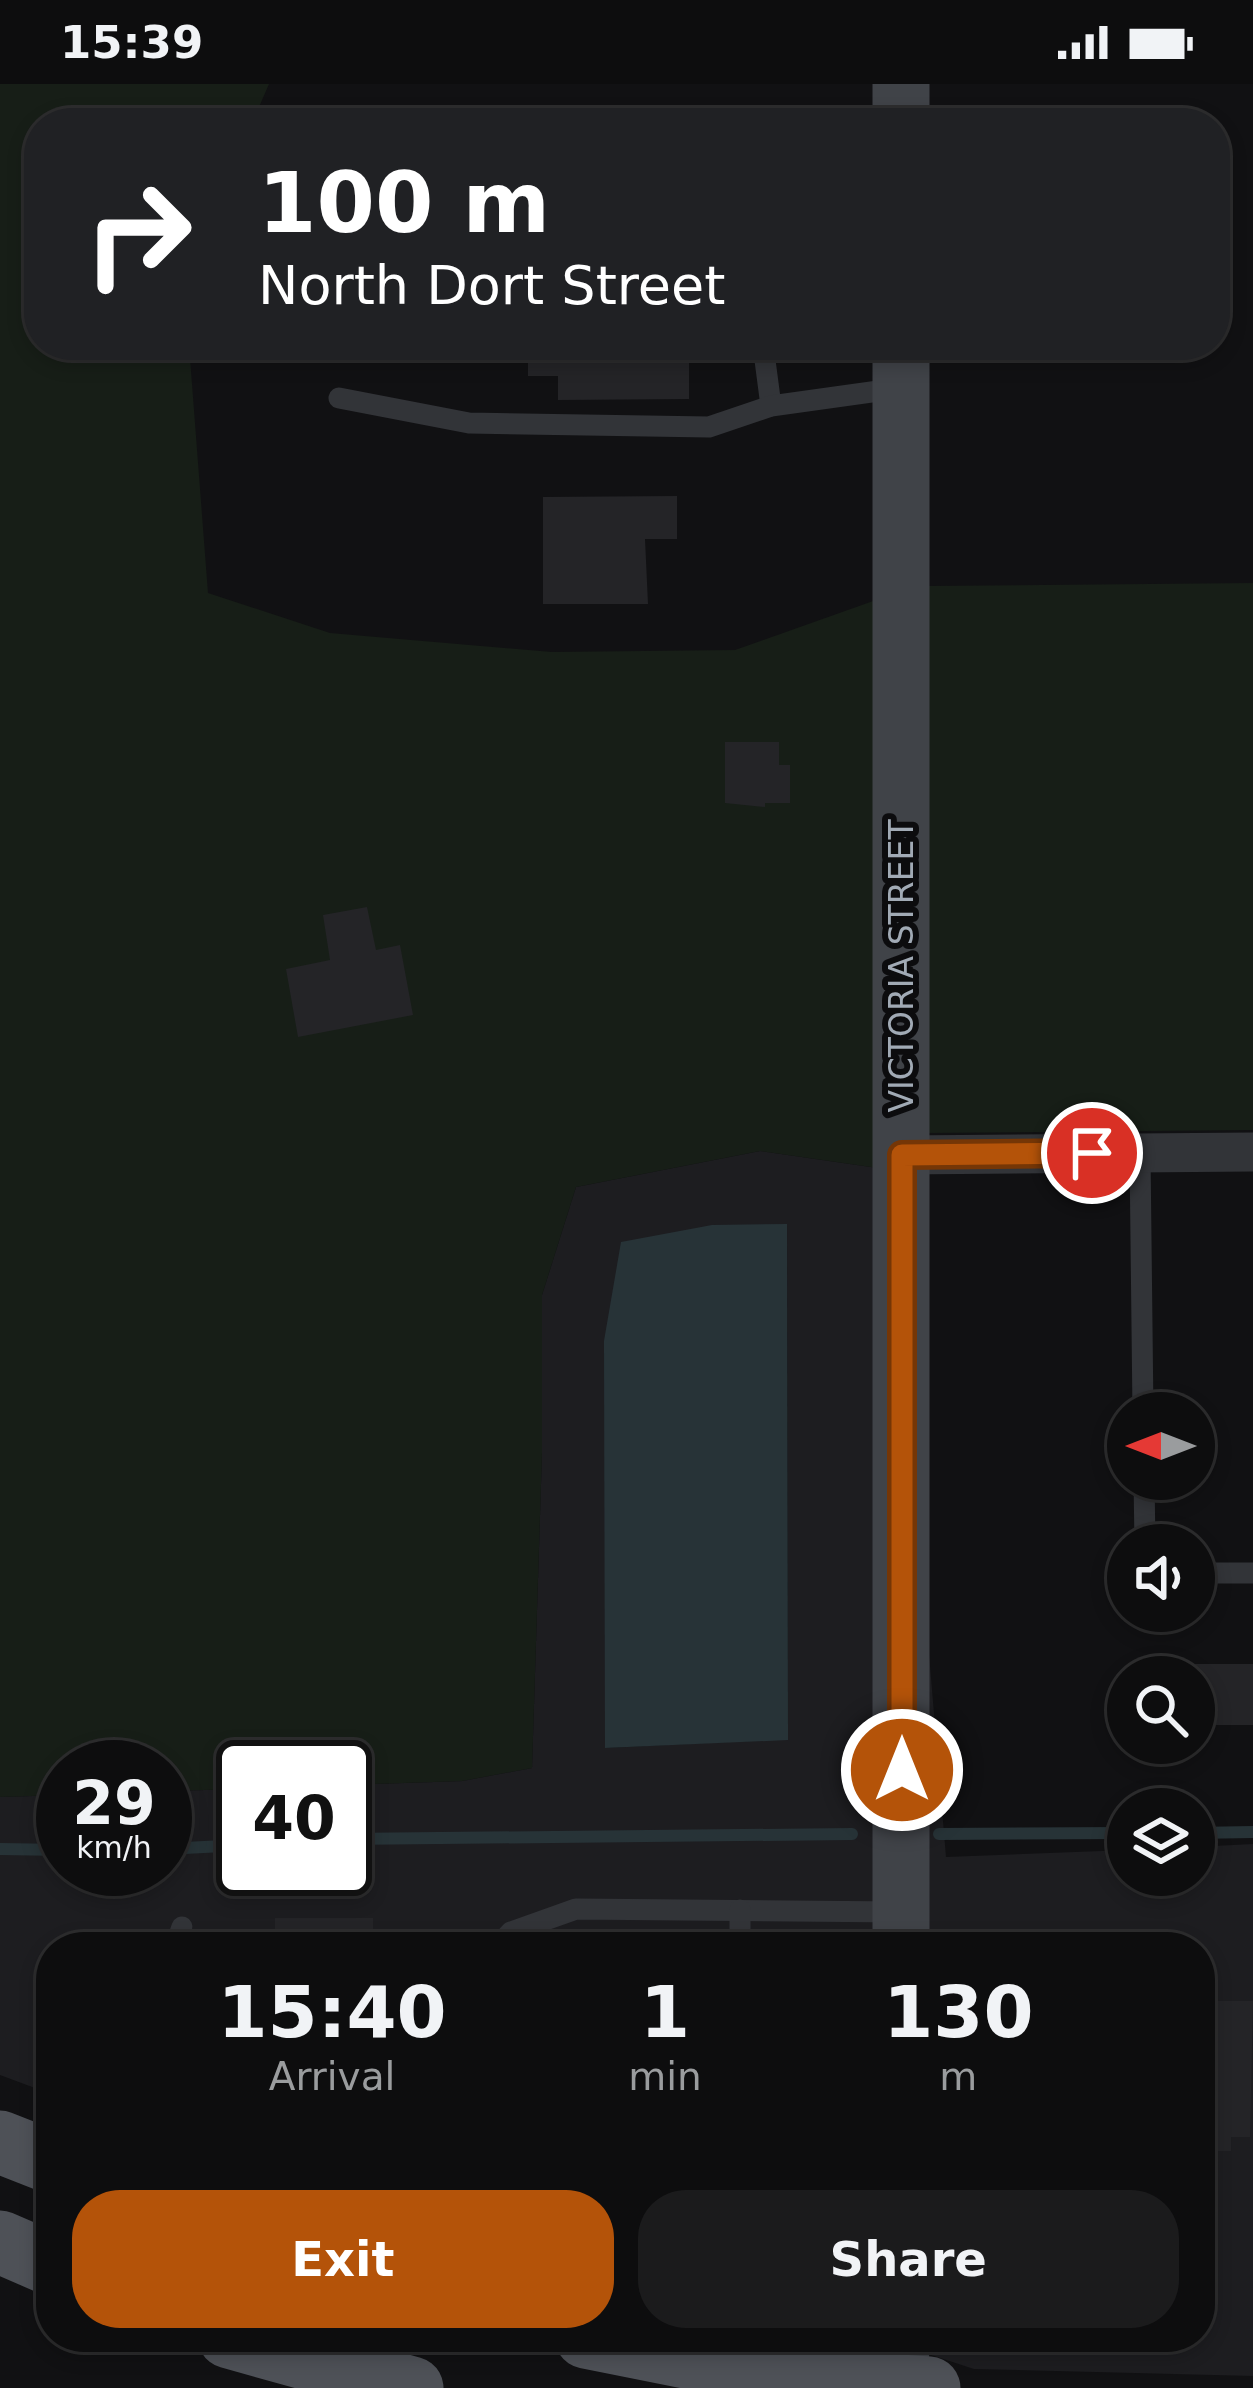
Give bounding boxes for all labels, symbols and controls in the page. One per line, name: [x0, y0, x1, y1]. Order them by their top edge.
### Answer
text: 15:39: [60, 16, 203, 69]
text: 100 m: [258, 154, 550, 252]
icon: right: [60, 156, 216, 312]
text: North Dort Street: [258, 254, 725, 317]
street label: VICTORIA STREET: [882, 819, 921, 1113]
pin: [1041, 1102, 1143, 1204]
icon: arrive: [1059, 1120, 1125, 1186]
north arrow: [1107, 1392, 1215, 1500]
map controls: [1107, 1392, 1215, 1896]
button: sound: [1107, 1524, 1215, 1632]
button: search: [1107, 1656, 1215, 1764]
position arrow: [839, 1707, 965, 1833]
speed limit sign: 40: [216, 1740, 372, 1896]
text: 29: [72, 1768, 156, 1838]
button: layers: [1107, 1788, 1215, 1896]
text: km/h: [76, 1830, 152, 1865]
text: 15:40: [217, 1970, 447, 2054]
text: 1: [640, 1970, 690, 2054]
text: 130: [883, 1970, 1033, 2054]
text: Arrival: [269, 2054, 395, 2099]
text: min: [628, 2054, 702, 2099]
text: m: [939, 2054, 977, 2099]
button: Exit: [72, 2190, 614, 2328]
button: Share: [638, 2190, 1179, 2328]

